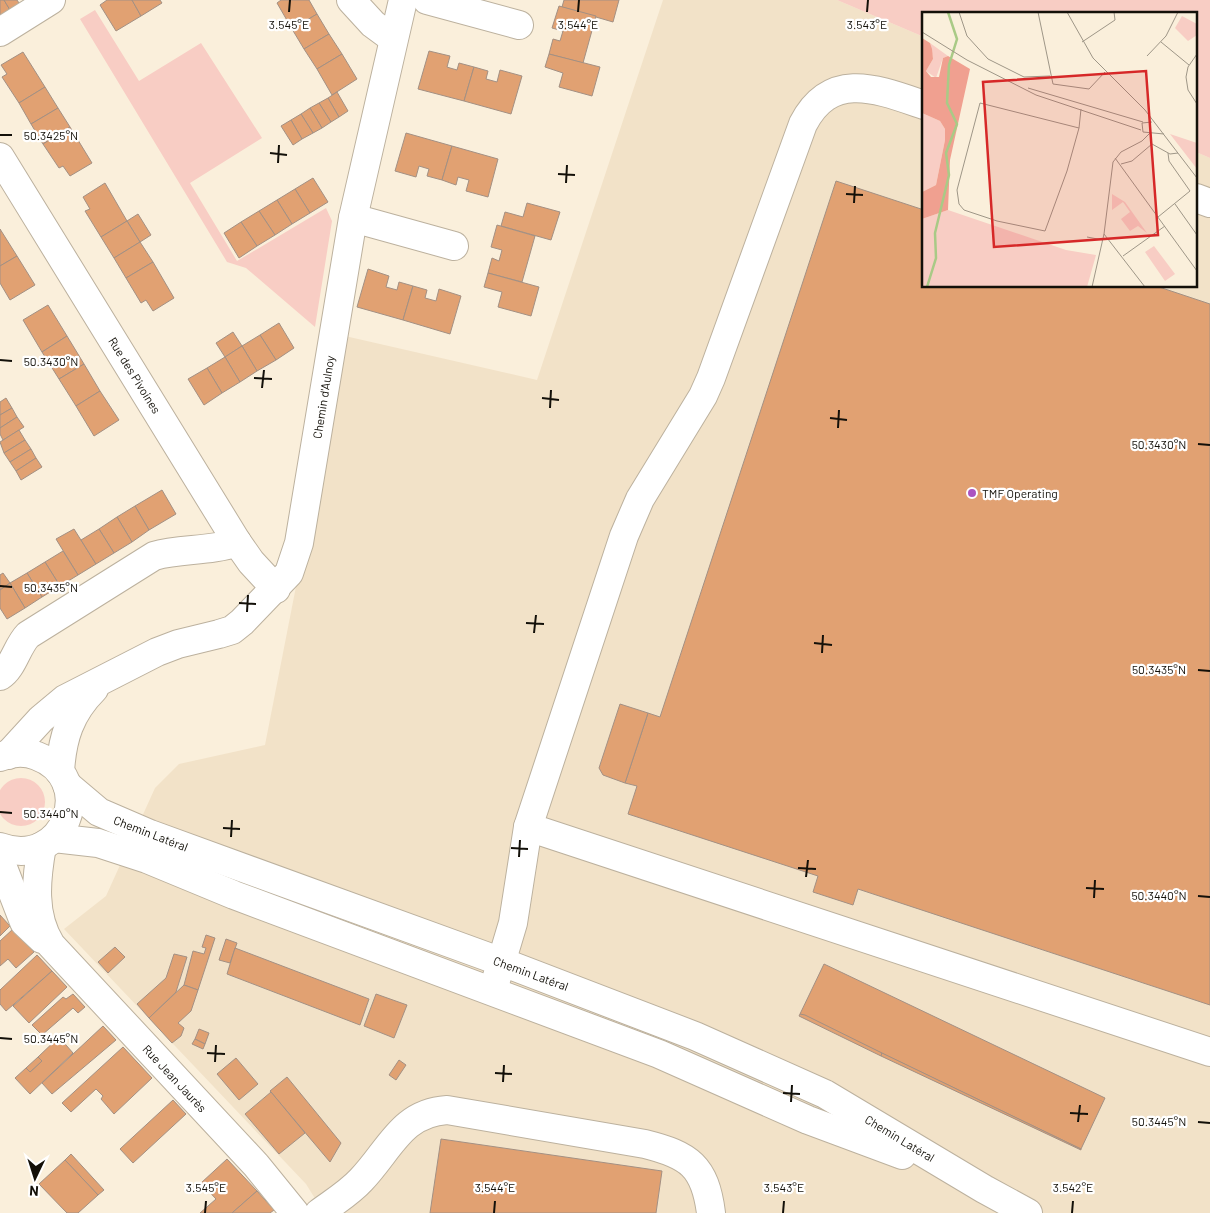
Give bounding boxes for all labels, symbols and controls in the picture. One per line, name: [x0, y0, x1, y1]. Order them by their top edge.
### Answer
inset map: [922, 12, 1198, 288]
text: 3.545°E: [269, 17, 309, 31]
text: 3.544°E: [558, 17, 598, 31]
text: 3.543°E: [847, 17, 887, 31]
text: 50.3425°N: [24, 128, 78, 142]
street label: Rue des Pivoines: [106, 334, 164, 416]
text: 50.3430°N: [24, 354, 78, 368]
street label: Chemin d'Aulnoy: [310, 354, 337, 440]
text: 50.3430°N: [1132, 437, 1186, 451]
place label: TMF Operating: [982, 486, 1058, 500]
marker: TMF Operating: [966, 487, 978, 499]
text: 50.3435°N: [24, 580, 78, 594]
text: 50.3435°N: [1132, 662, 1186, 676]
text: 50.3440°N: [23, 806, 79, 820]
street label: Chemin Latéral: [112, 812, 190, 854]
text: 50.3440°N: [1131, 888, 1187, 902]
street label: Chemin Latéral: [492, 953, 570, 993]
text: 50.3445°N: [24, 1031, 78, 1045]
street label: Rue Jean Jaurès: [140, 1042, 210, 1115]
street label: Chemin Latéral: [863, 1112, 937, 1164]
text: 50.3445°N: [1132, 1114, 1186, 1128]
north arrow: [10, 1153, 60, 1203]
text: 3.545°E: [186, 1180, 226, 1194]
text: 3.544°E: [475, 1180, 515, 1194]
text: 3.543°E: [764, 1180, 804, 1194]
text: 3.542°E: [1053, 1180, 1093, 1194]
text: N: [29, 1183, 39, 1200]

